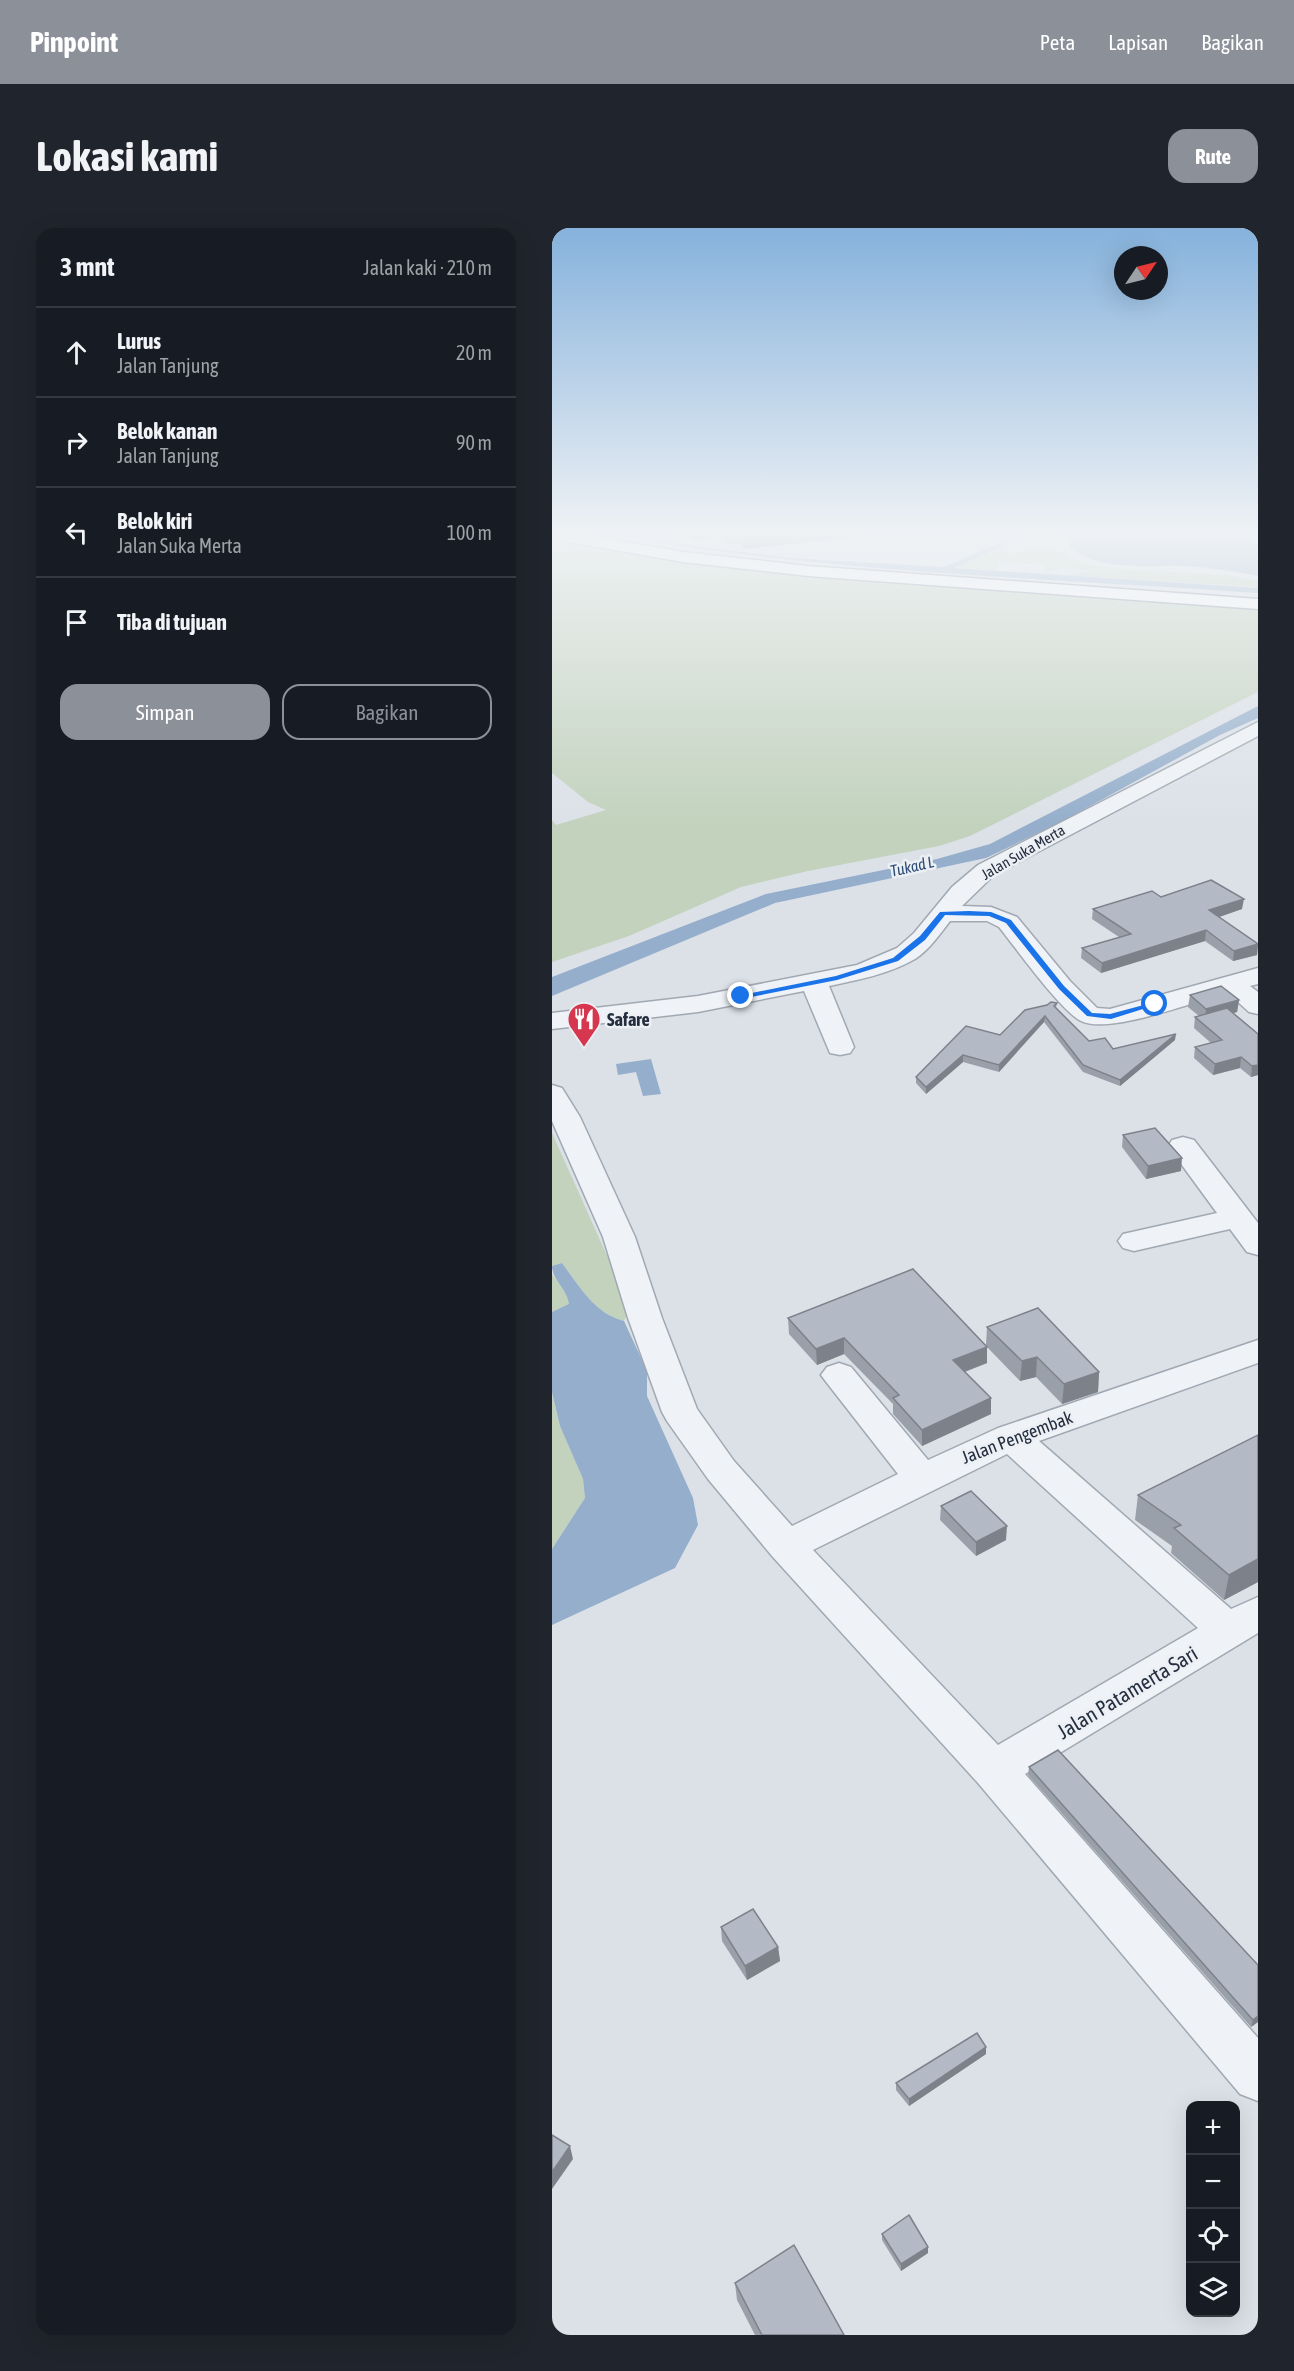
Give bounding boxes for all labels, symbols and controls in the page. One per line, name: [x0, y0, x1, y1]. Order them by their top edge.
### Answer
text: Pinpoint: [30, 26, 118, 58]
text: Peta: [1040, 30, 1075, 54]
text: Lapisan: [1108, 30, 1168, 54]
text: Bagikan: [1201, 30, 1264, 54]
button: Rute: [1168, 129, 1258, 183]
text: Lokasi kami: [36, 132, 218, 180]
north arrow: [1114, 246, 1168, 300]
text: 3 mnt: [60, 252, 115, 282]
text: Jalan kaki · 210 m: [363, 256, 492, 279]
text: Lurus: [117, 328, 161, 354]
icon: ahead: [60, 336, 93, 369]
text: 20 m: [456, 341, 492, 364]
text: Jalan Tanjung: [117, 354, 219, 377]
text: Belok kanan: [117, 418, 218, 444]
icon: right: [60, 426, 93, 459]
text: 90 m: [456, 431, 492, 454]
text: Jalan Tanjung: [117, 444, 219, 467]
text: Belok kiri: [117, 508, 192, 534]
icon: left: [60, 516, 93, 549]
text: 100 m: [447, 521, 492, 544]
text: Jalan Suka Merta: [117, 534, 242, 557]
icon: arrive: [60, 606, 93, 639]
text: Tiba di tujuan: [117, 609, 227, 635]
button: Simpan: [60, 684, 270, 740]
button: Bagikan: [282, 684, 492, 740]
street label: Jalan Suka Merta: [978, 821, 1068, 883]
water label: Tukad L: [888, 852, 936, 880]
route end: [727, 982, 753, 1008]
route start: [1141, 990, 1167, 1016]
restaurant icon: Safare: [566, 1001, 602, 1048]
place label: Safare: [607, 1009, 650, 1030]
street label: Jalan Pengembak: [958, 1406, 1076, 1468]
street label: Jalan Patamerta Sari: [1053, 1641, 1201, 1743]
map controls: [1186, 2101, 1240, 2317]
button: +: [1186, 2101, 1240, 2155]
button: −: [1186, 2155, 1240, 2209]
button: locate: [1186, 2209, 1240, 2263]
button: layers: [1186, 2263, 1240, 2317]

